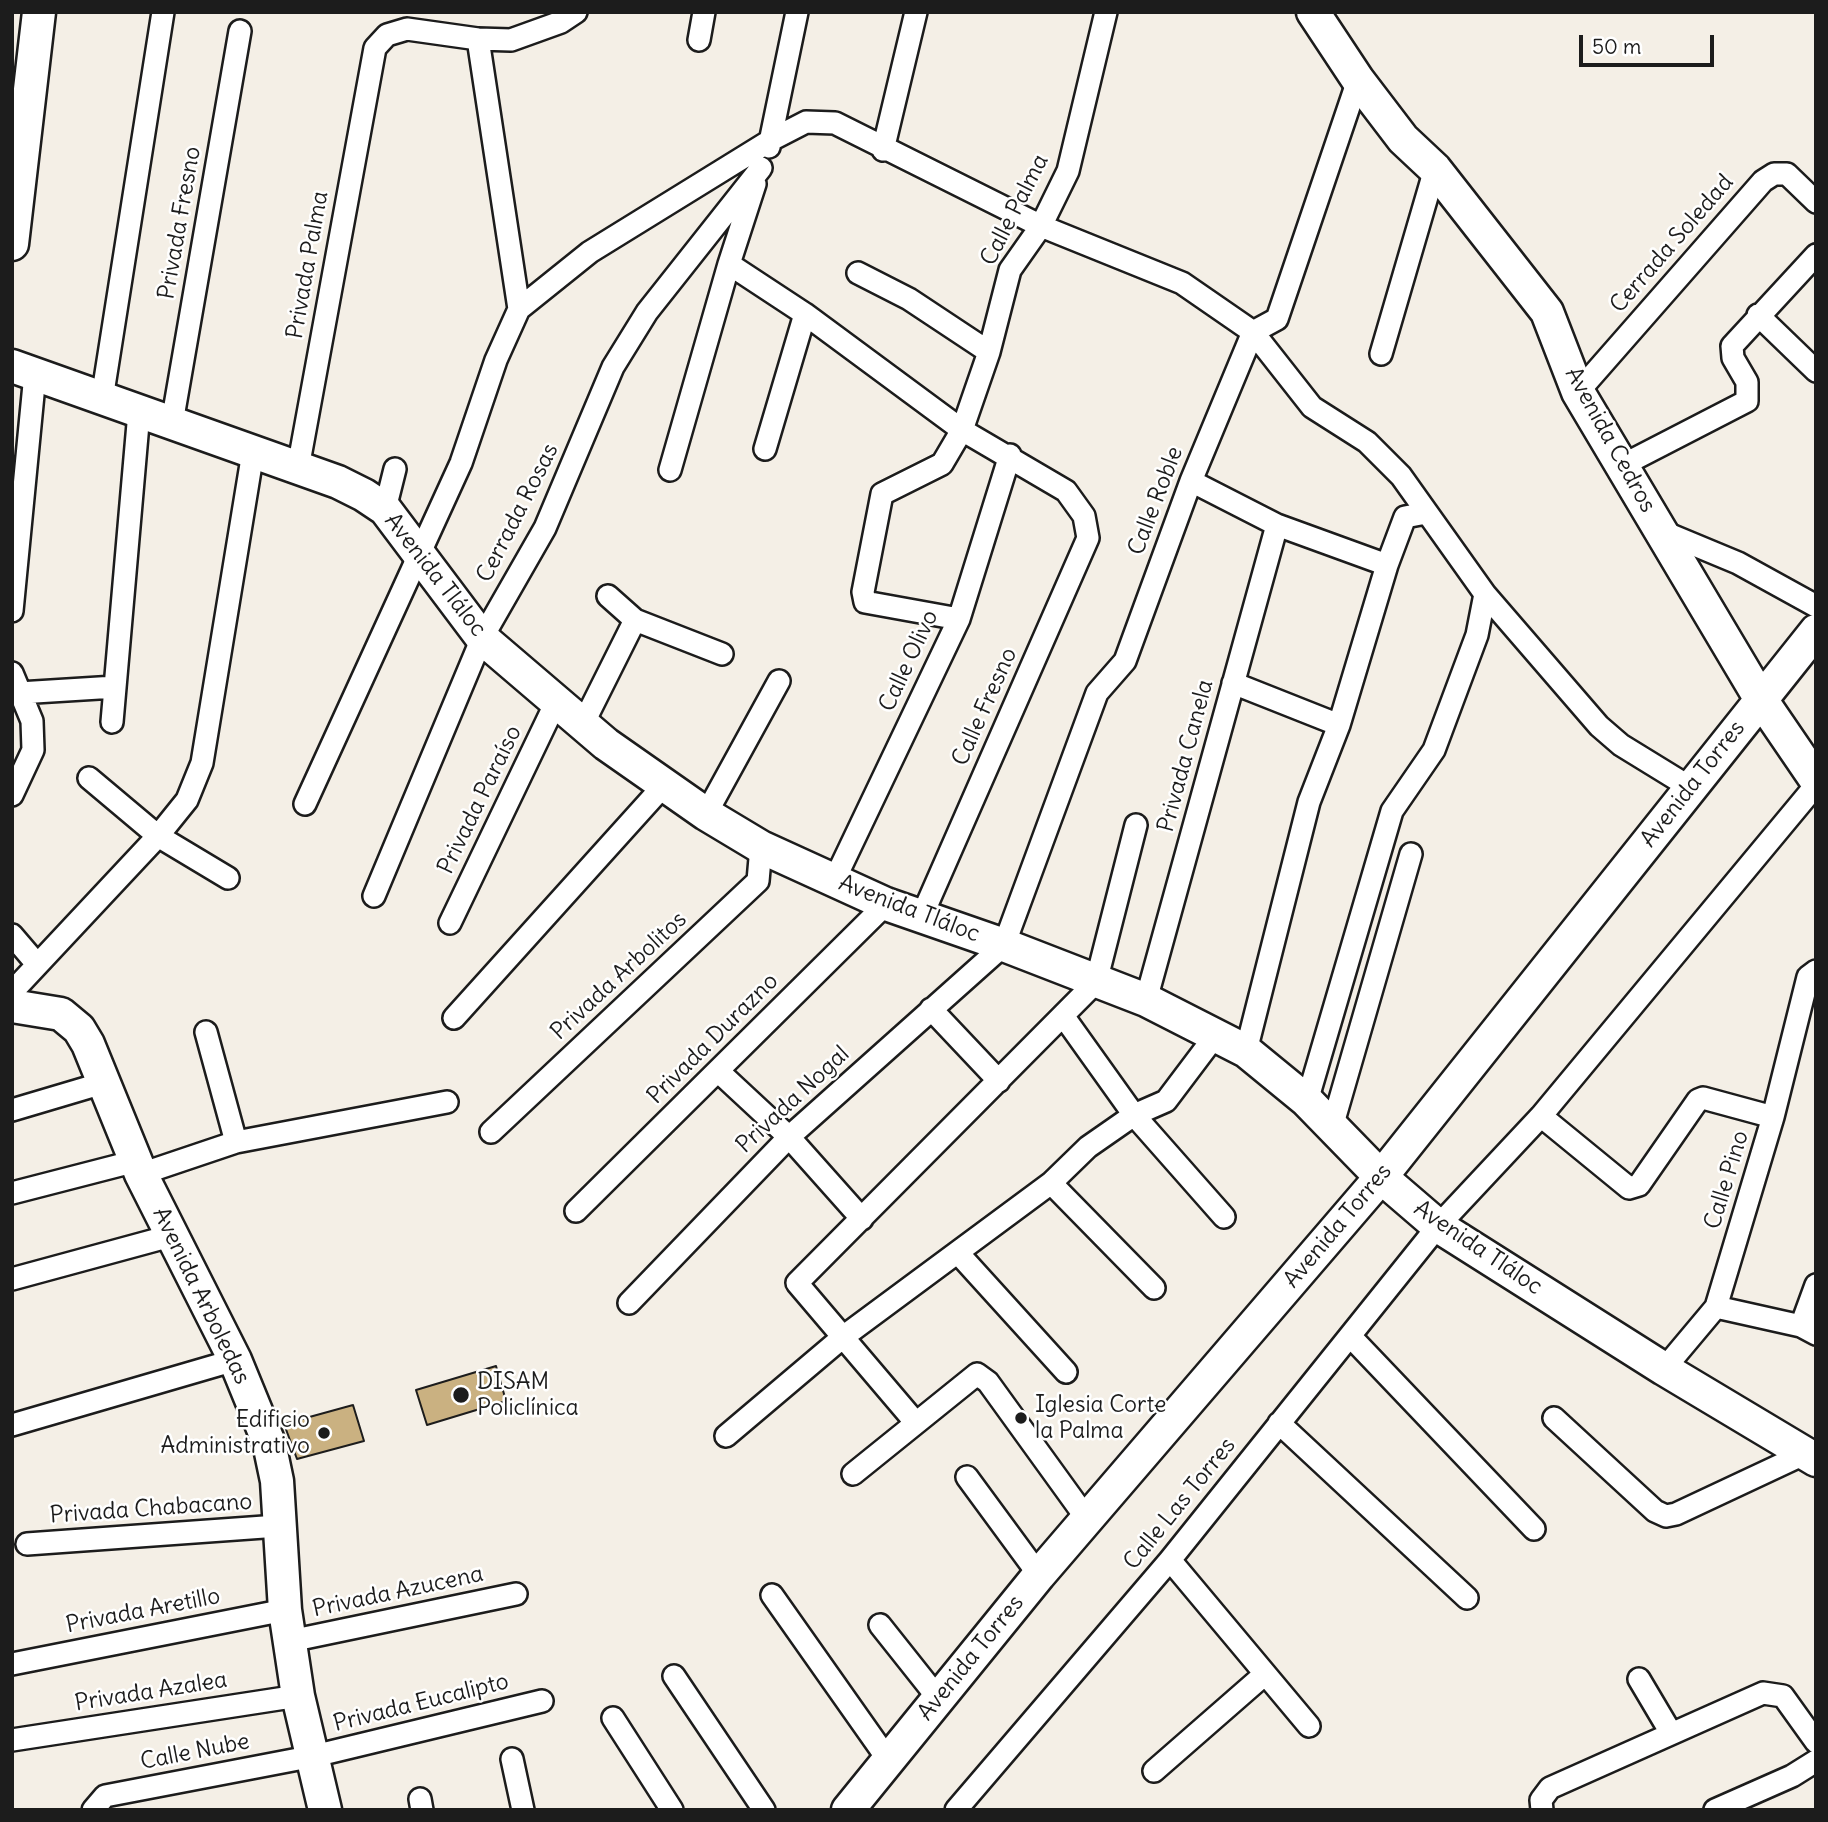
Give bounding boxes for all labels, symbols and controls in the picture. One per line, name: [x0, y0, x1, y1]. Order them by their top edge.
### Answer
scale bar: [1583, 21, 1718, 65]
text: 50 m: [1592, 33, 1641, 60]
street label: Privada Fresno: [153, 145, 207, 301]
street label: Calle Palma: [975, 150, 1055, 270]
street label: Cerrada Soledad: [1605, 169, 1739, 319]
street label: Privada Palma: [281, 189, 335, 341]
street label: Avenida Cedros: [1559, 363, 1661, 517]
street label: Cerrada Rosas: [471, 439, 565, 587]
street label: Calle Roble: [1123, 443, 1189, 559]
street label: Avenida Tláloc: [378, 508, 492, 642]
street label: Calle Olivo: [874, 606, 944, 716]
street label: Calle Fresno: [947, 644, 1023, 770]
street label: Privada Canela: [1152, 677, 1220, 835]
street label: Avenida Torres: [1635, 715, 1751, 853]
street label: Privada Paraíso: [432, 721, 528, 879]
street label: Avenida Tláloc: [835, 869, 983, 949]
street label: Privada Arbolitos: [545, 906, 693, 1046]
street label: Privada Durazno: [642, 968, 784, 1110]
street label: Privada Nogal: [731, 1041, 855, 1159]
street label: Calle Pino: [1699, 1127, 1755, 1233]
street label: Avenida Torres: [1278, 1158, 1398, 1294]
street label: Avenida Tláloc: [1409, 1195, 1547, 1301]
street label: Avenida Arboledas: [146, 1203, 256, 1389]
place label: DISAM Policlínica: [477, 1368, 579, 1422]
marker: DISAM Policlínica: [451, 1385, 471, 1405]
place label: Iglesia Corte la Palma: [1035, 1391, 1166, 1445]
place label: Edificio Administrativo: [160, 1406, 310, 1460]
marker: Iglesia Corte la Palma: [1013, 1410, 1029, 1426]
marker: Edificio Administrativo: [316, 1425, 332, 1441]
street label: Calle Las Torres: [1118, 1432, 1242, 1576]
street label: Privada Chabacano: [49, 1488, 253, 1530]
street label: Privada Azucena: [310, 1560, 486, 1624]
street label: Privada Aretillo: [64, 1583, 222, 1639]
street label: Avenida Torres: [912, 1590, 1030, 1726]
street label: Privada Azalea: [73, 1666, 229, 1718]
street label: Privada Eucalipto: [331, 1668, 511, 1738]
street label: Calle Nube: [138, 1728, 252, 1776]

